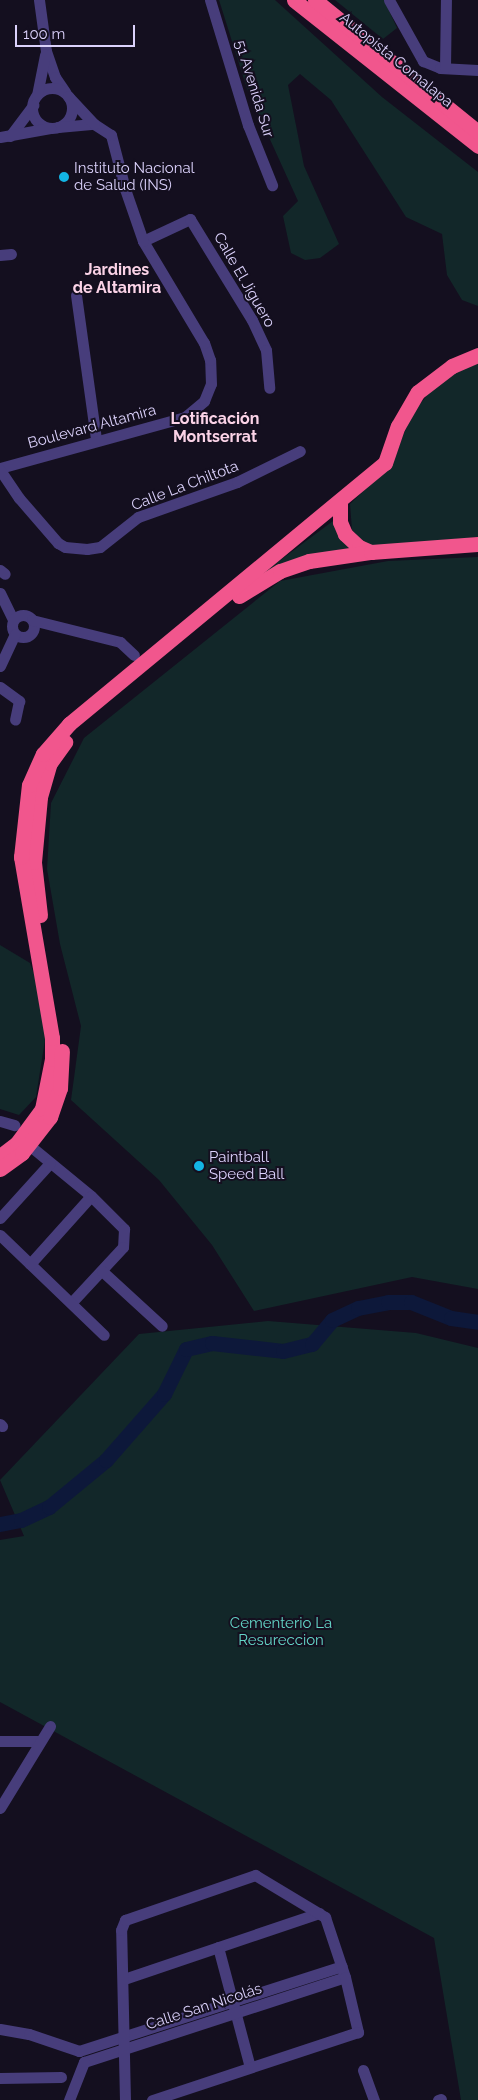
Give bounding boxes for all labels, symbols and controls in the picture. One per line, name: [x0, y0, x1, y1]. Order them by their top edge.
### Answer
street label: Autopista Comalapa: [336, 9, 456, 111]
scale bar: [18, 15, 138, 47]
text: 100 m: [23, 25, 65, 43]
street label: 51 Avenida Sur: [231, 38, 277, 140]
place label: Instituto Nacional de Salud (INS): [74, 159, 195, 194]
marker: Instituto Nacional de Salud (INS): [58, 171, 70, 183]
street label: Calle El Jiguero: [209, 229, 279, 331]
district label: Jardines de Altamira: [72, 260, 162, 298]
street label: Boulevard Altamira: [26, 401, 158, 453]
district label: Lotificación Montserrat: [171, 409, 259, 447]
street label: Calle La Chiltota: [129, 457, 241, 515]
place label: Paintball Speed Ball: [209, 1148, 284, 1183]
marker: Paintball Speed Ball: [193, 1160, 205, 1172]
park label: Cementerio La Resureccion: [230, 1614, 332, 1649]
street label: Calle San Nicolás: [144, 1980, 264, 2034]

